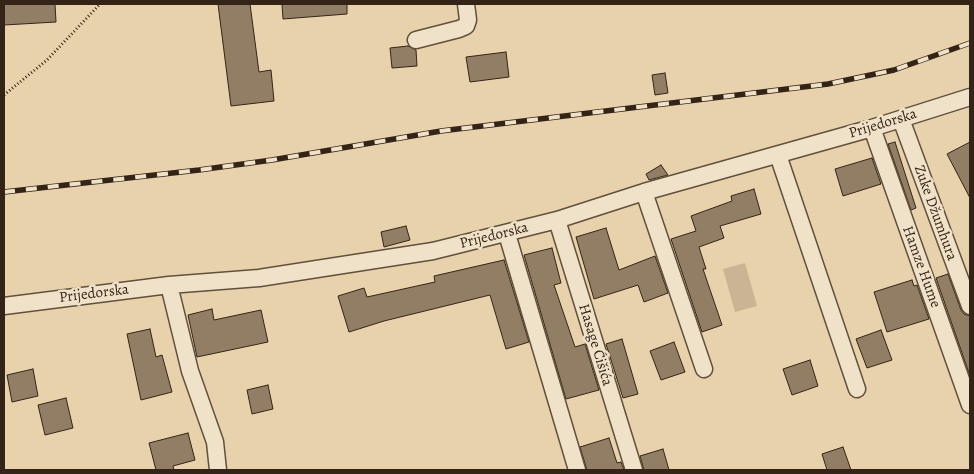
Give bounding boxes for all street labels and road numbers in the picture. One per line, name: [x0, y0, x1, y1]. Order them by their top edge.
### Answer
street label: Prijedorska: [847, 105, 919, 143]
street label: Zuke Džumhura: [909, 163, 961, 263]
street label: Prijedorska: [458, 219, 530, 253]
street label: Hamze Hume: [898, 224, 944, 310]
street label: Prijedorska: [58, 281, 130, 307]
street label: Hasage Ćišića: [574, 302, 616, 388]

